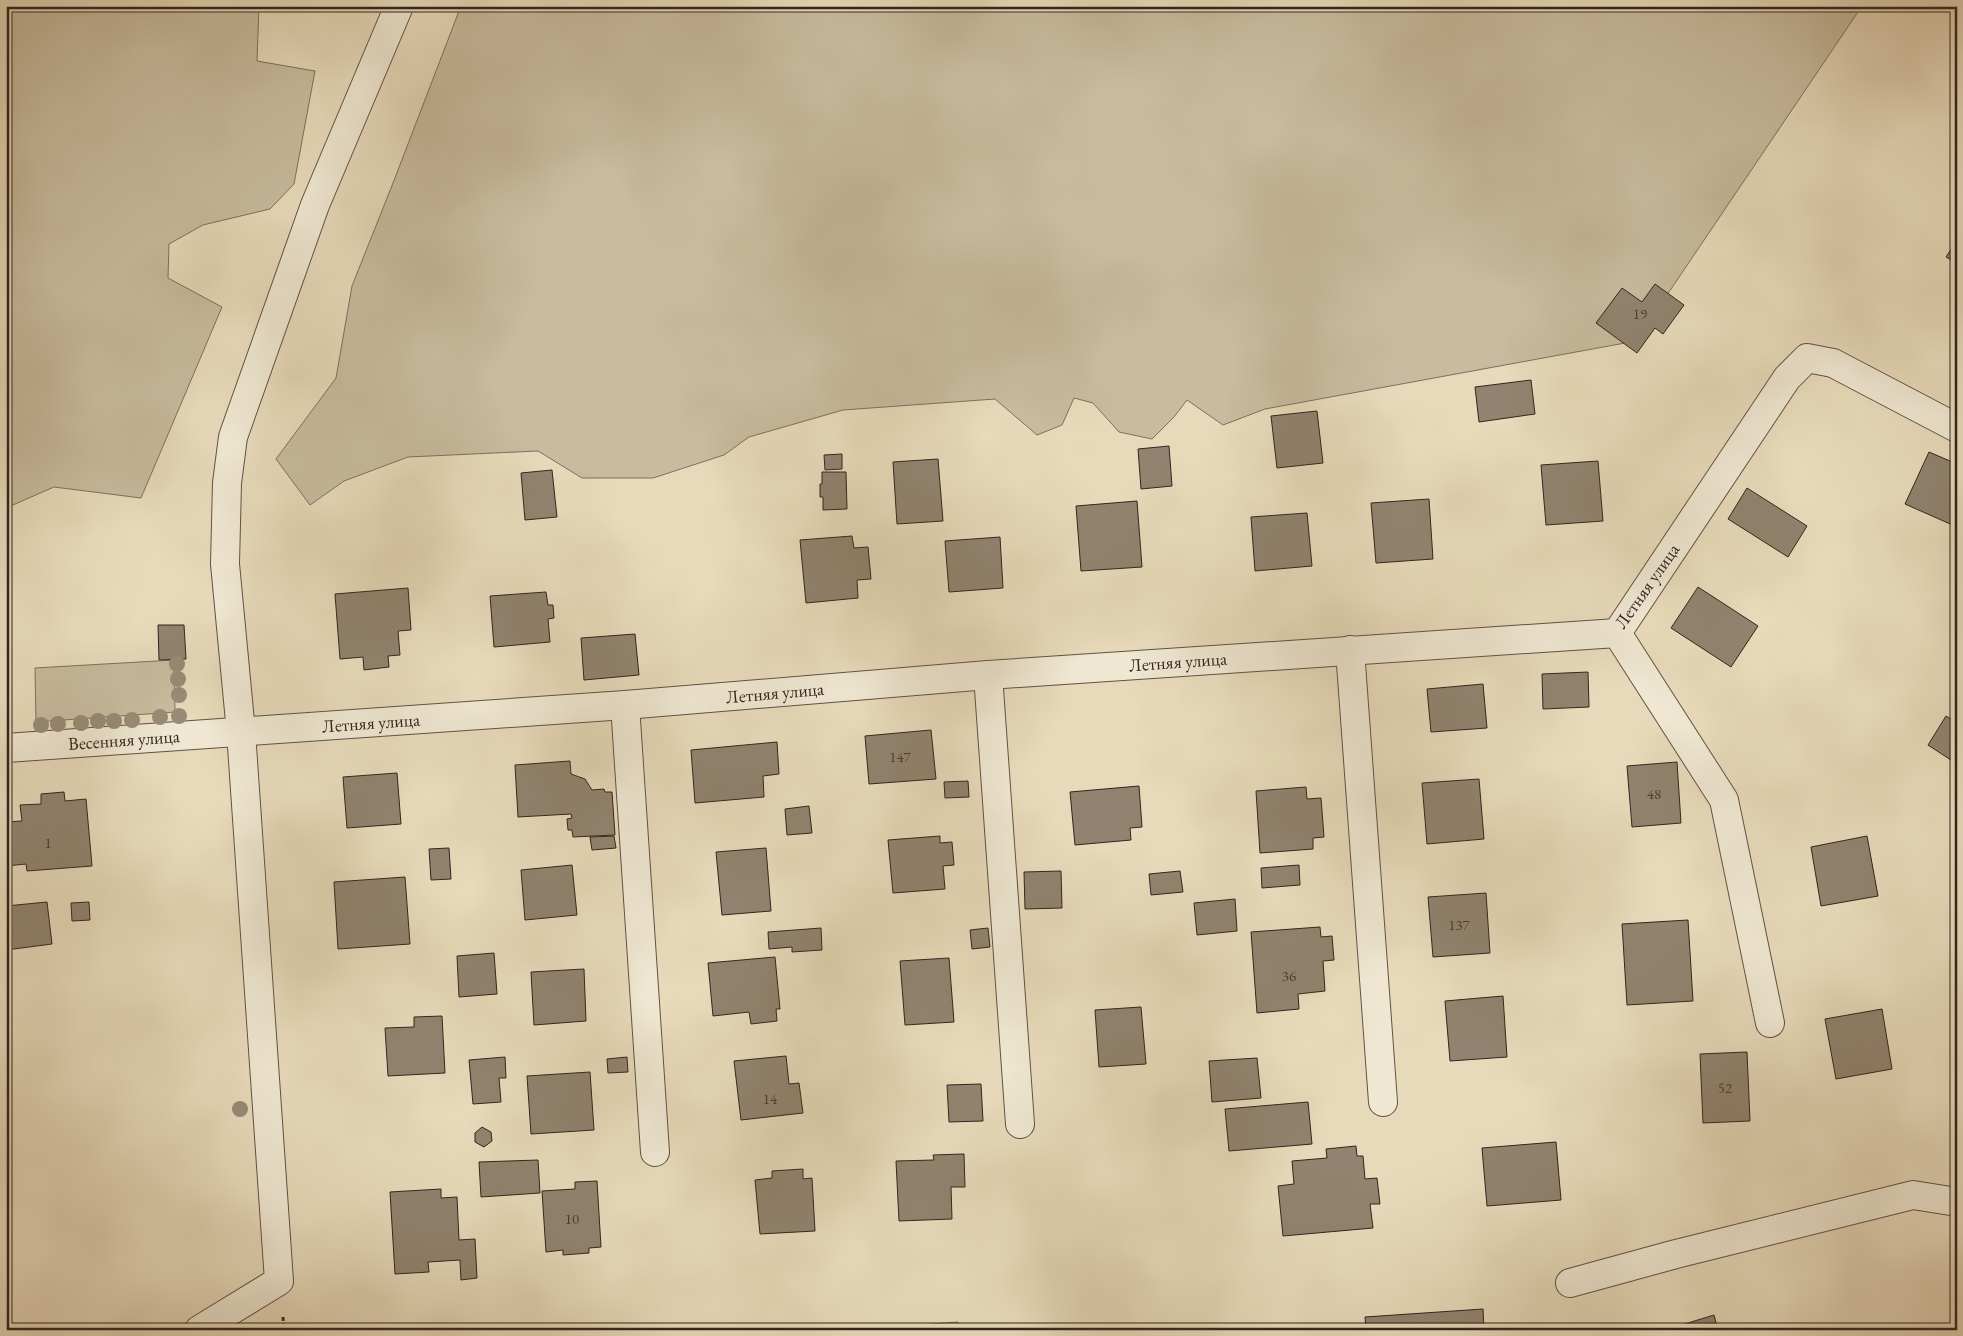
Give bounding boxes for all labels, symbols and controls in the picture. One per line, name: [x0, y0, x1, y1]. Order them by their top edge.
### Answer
house number: 19: [1633, 304, 1647, 323]
street label: Летняя улица: [1609, 538, 1685, 633]
street label: Летняя улица: [1128, 647, 1229, 676]
street label: Летняя улица: [725, 677, 826, 708]
street label: Летняя улица: [321, 708, 422, 737]
street label: Весенняя улица: [67, 724, 181, 755]
house number: 147: [889, 747, 912, 766]
house number: 48: [1647, 784, 1661, 803]
house number: 1: [44, 833, 52, 852]
house number: 137: [1448, 915, 1471, 934]
house number: 36: [1282, 966, 1296, 985]
house number: 52: [1718, 1078, 1733, 1097]
house number: 14: [763, 1089, 778, 1108]
house number: 10: [565, 1209, 579, 1228]

